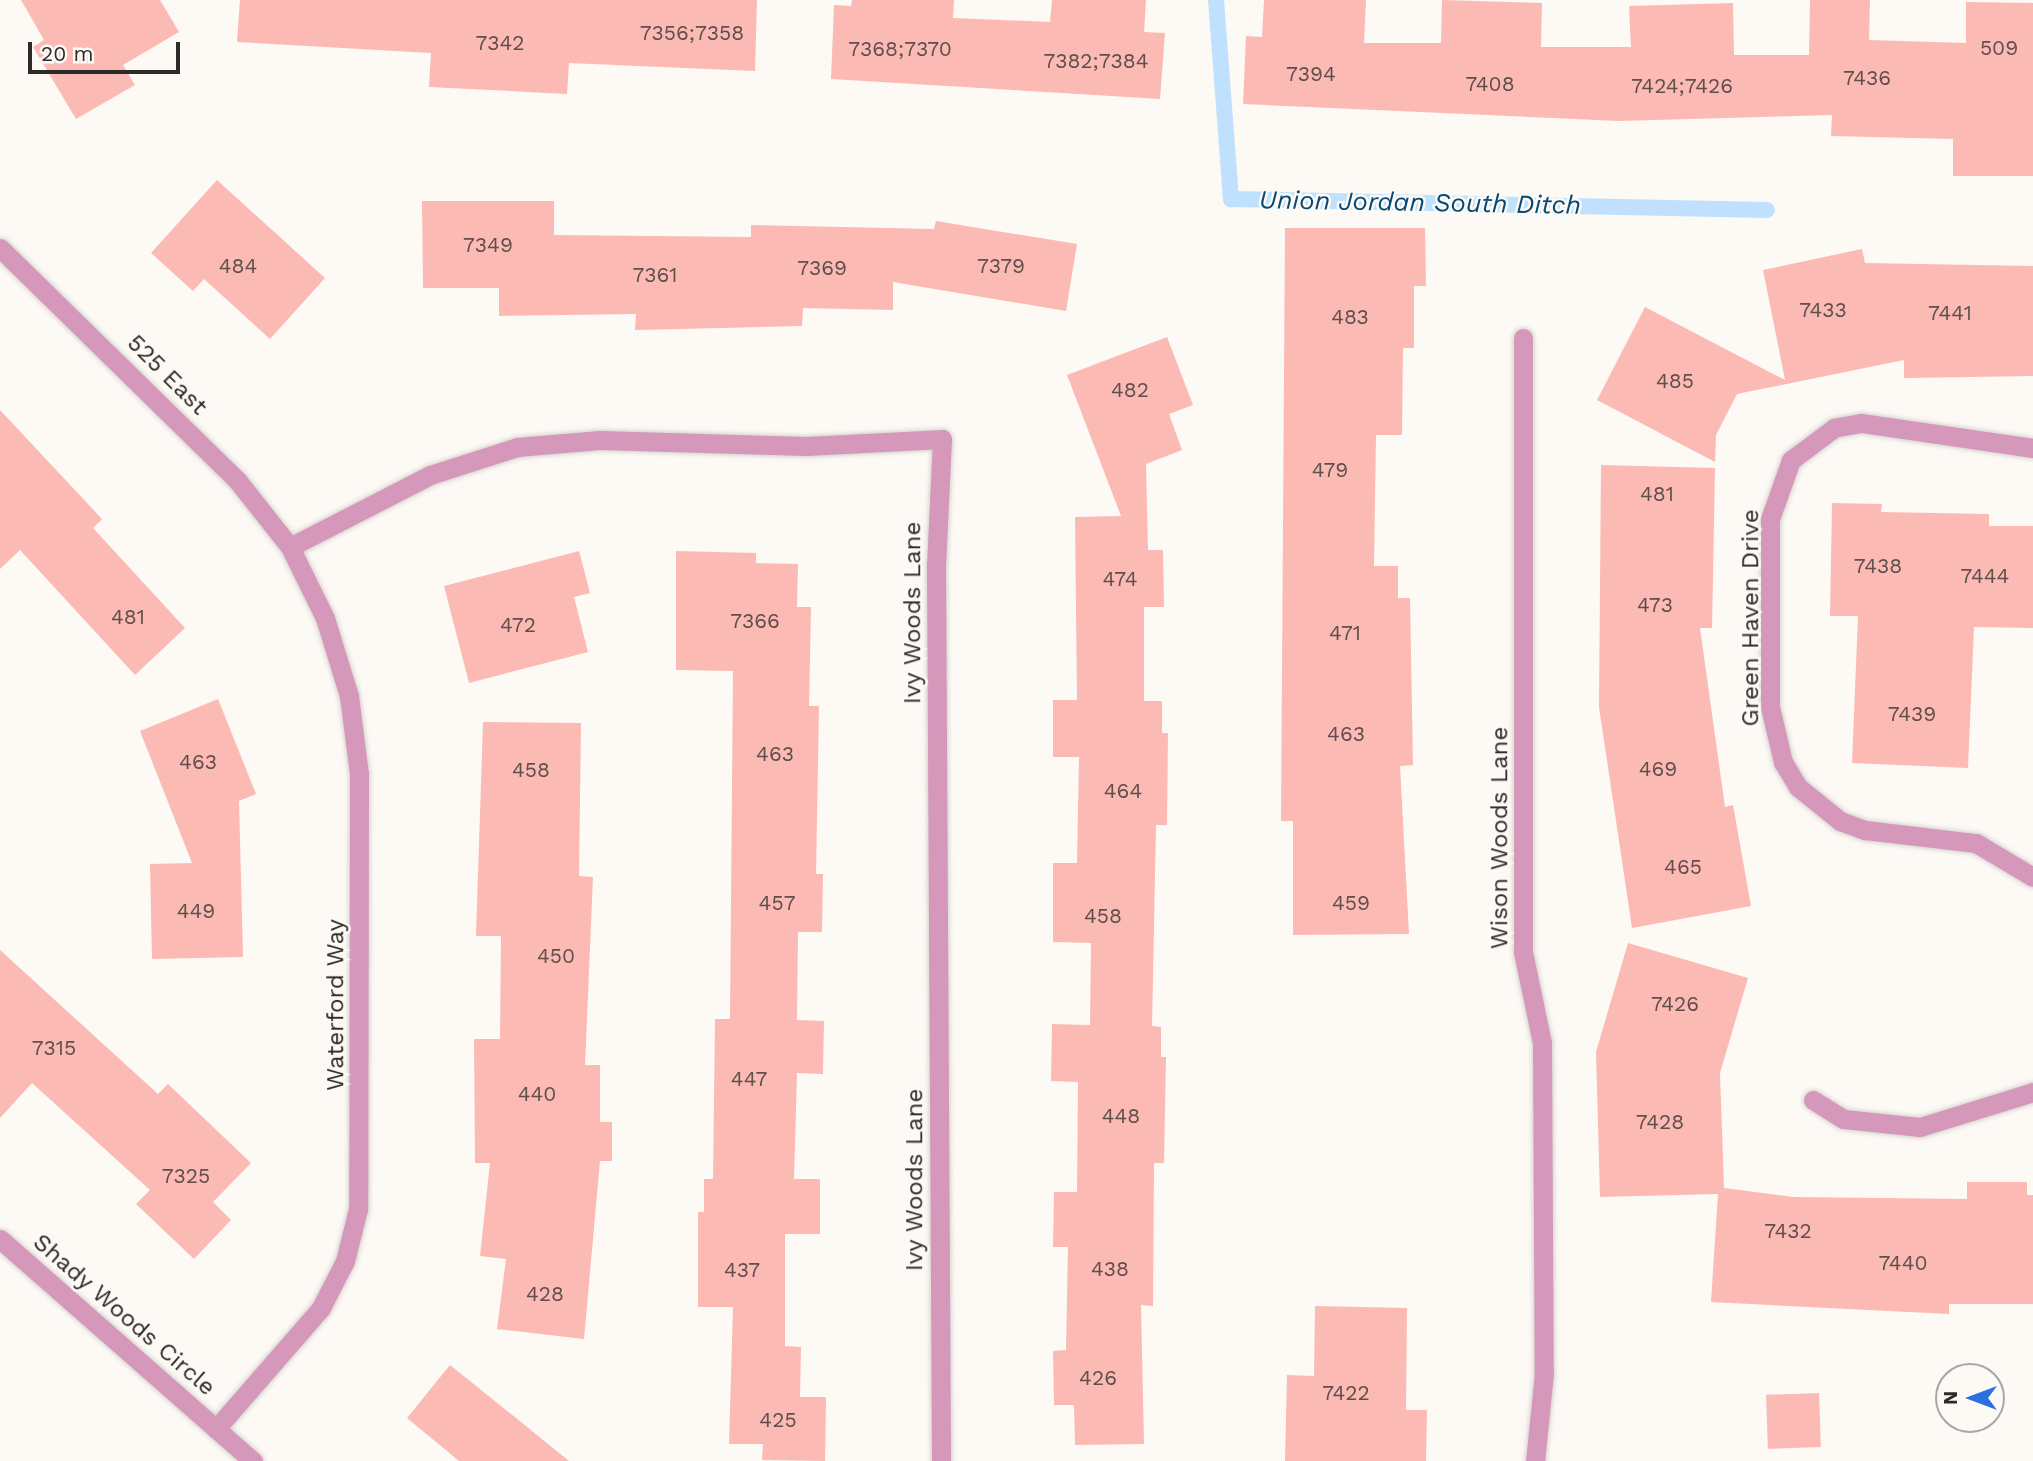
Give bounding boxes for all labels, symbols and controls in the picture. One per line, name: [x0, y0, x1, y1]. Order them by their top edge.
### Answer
house number: 7356;7358: [640, 20, 744, 46]
scale bar: [32, 28, 184, 72]
house number: 7342: [475, 30, 525, 56]
house number: 509: [1980, 35, 2018, 61]
house number: 7368;7370: [848, 36, 952, 62]
text: 20 m: [41, 41, 93, 66]
house number: 7382;7384: [1043, 48, 1149, 74]
house number: 7394: [1286, 61, 1336, 87]
house number: 7436: [1843, 65, 1891, 91]
house number: 7408: [1465, 71, 1515, 97]
house number: 7424;7426: [1631, 73, 1733, 99]
water label: Union Jordan South Ditch: [1258, 185, 1582, 221]
house number: 7349: [463, 232, 513, 258]
house number: 484: [219, 253, 257, 279]
house number: 7379: [977, 253, 1025, 279]
house number: 7369: [797, 255, 847, 281]
house number: 7361: [633, 262, 677, 288]
house number: 7433: [1799, 297, 1847, 323]
house number: 7441: [1928, 300, 1972, 326]
house number: 483: [1331, 304, 1369, 330]
street label: 525 East: [121, 329, 213, 421]
house number: 485: [1656, 368, 1694, 394]
house number: 482: [1111, 377, 1149, 403]
house number: 479: [1312, 457, 1348, 483]
house number: 481: [1640, 481, 1674, 507]
street label: Green Haven Drive: [1737, 509, 1765, 727]
street label: Ivy Woods Lane: [899, 521, 927, 705]
house number: 7438: [1854, 553, 1902, 579]
house number: 7444: [1961, 563, 2009, 589]
house number: 474: [1103, 566, 1137, 592]
house number: 473: [1637, 592, 1673, 618]
house number: 481: [111, 604, 145, 630]
house number: 7366: [730, 608, 780, 634]
house number: 472: [500, 612, 536, 638]
house number: 471: [1329, 620, 1361, 646]
house number: 7439: [1888, 701, 1936, 727]
house number: 463: [1327, 721, 1365, 747]
street label: Wison Woods Lane: [1486, 726, 1514, 950]
house number: 463: [756, 741, 794, 767]
house number: 463: [179, 749, 217, 775]
house number: 469: [1639, 756, 1677, 782]
house number: 458: [512, 757, 550, 783]
house number: 464: [1104, 778, 1142, 804]
house number: 465: [1664, 854, 1702, 880]
house number: 457: [759, 890, 795, 916]
house number: 459: [1332, 890, 1370, 916]
house number: 449: [177, 898, 215, 924]
house number: 458: [1084, 903, 1122, 929]
street label: Waterford Way: [322, 919, 350, 1091]
house number: 450: [537, 943, 575, 969]
house number: 7426: [1651, 991, 1699, 1017]
house number: 7315: [32, 1035, 76, 1061]
house number: 447: [731, 1066, 767, 1092]
house number: 440: [518, 1081, 556, 1107]
street label: Ivy Woods Lane: [901, 1088, 929, 1272]
house number: 448: [1102, 1103, 1140, 1129]
house number: 7428: [1636, 1109, 1684, 1135]
house number: 7325: [162, 1163, 210, 1189]
house number: 7432: [1764, 1218, 1812, 1244]
street label: Shady Woods Circle: [27, 1228, 221, 1402]
house number: 7440: [1878, 1250, 1928, 1276]
house number: 438: [1091, 1256, 1129, 1282]
house number: 437: [724, 1257, 760, 1283]
house number: 428: [526, 1281, 564, 1307]
north arrow: [1935, 1363, 2005, 1433]
house number: 426: [1079, 1365, 1117, 1391]
house number: 7422: [1322, 1380, 1370, 1406]
text: N: [1939, 1391, 1962, 1405]
house number: 425: [759, 1407, 797, 1433]

